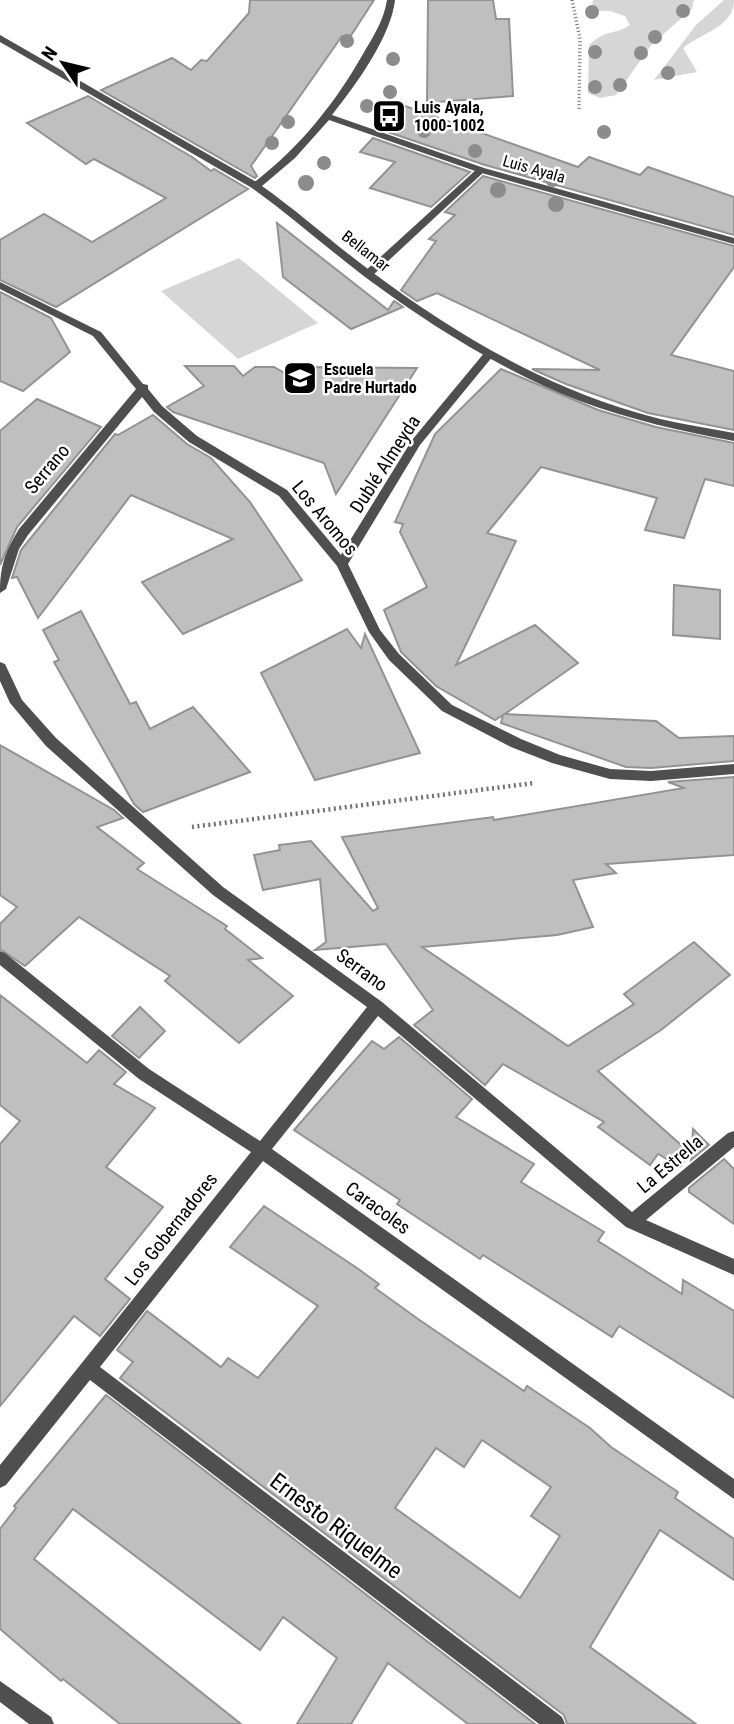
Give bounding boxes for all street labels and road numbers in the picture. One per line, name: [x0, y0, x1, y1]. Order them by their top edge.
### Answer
street label: Luis Ayala: [501, 151, 567, 187]
street label: Bellamar: [338, 226, 394, 276]
street label: Dublé Almeyda: [345, 411, 425, 517]
street label: Serrano: [20, 439, 74, 499]
street label: Los Aromos: [287, 476, 363, 560]
street label: Serrano: [332, 944, 392, 996]
street label: La Estrella: [633, 1130, 707, 1198]
street label: Los Gobernadores: [120, 1168, 222, 1290]
street label: Caracoles: [341, 1177, 415, 1239]
street label: Ernesto Riquelme: [265, 1468, 407, 1584]

